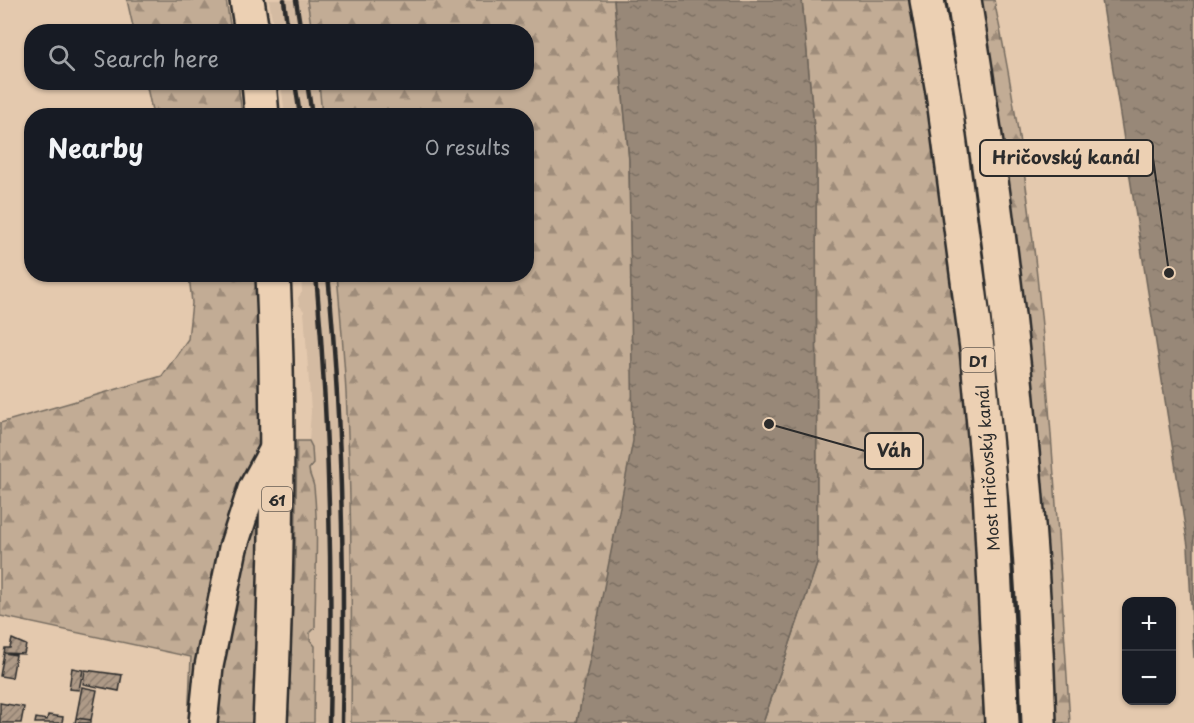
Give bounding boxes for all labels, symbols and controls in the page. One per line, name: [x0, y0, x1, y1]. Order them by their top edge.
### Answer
search box: [24, 24, 534, 90]
icon: search: [45, 41, 78, 74]
text: Search here: [93, 41, 219, 74]
text: Nearby: [48, 128, 143, 167]
text: 0 results: [425, 132, 510, 162]
callout: Hričovský kanál: [980, 140, 1153, 176]
text: Hričovský kanál: [992, 143, 1140, 170]
road number: D1: [962, 348, 994, 372]
street label: Most Hričovský kanál: [969, 384, 1005, 552]
callout: Váh: [865, 433, 923, 469]
text: Váh: [877, 436, 911, 463]
road number: 61: [262, 487, 292, 511]
map controls: [1122, 597, 1176, 705]
button: +: [1122, 597, 1176, 651]
button: −: [1122, 651, 1176, 705]

